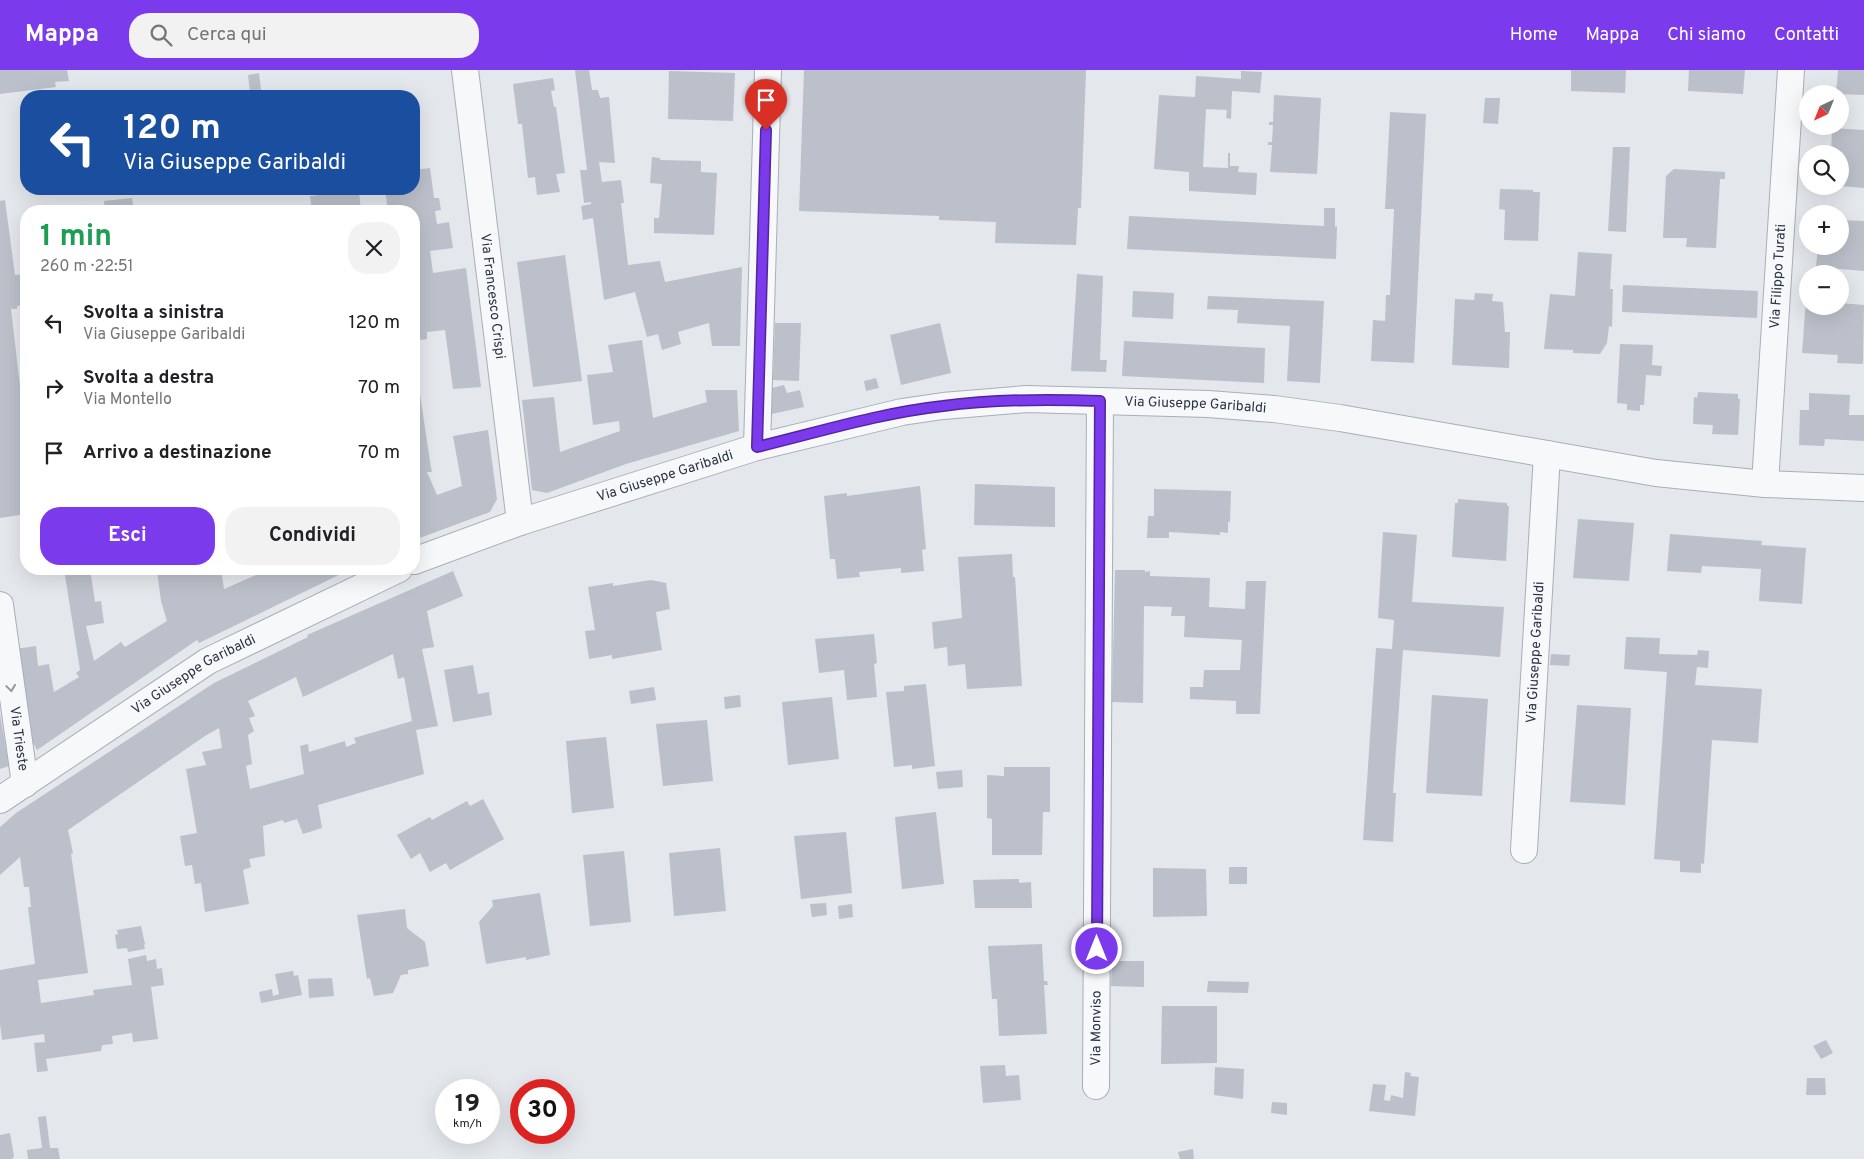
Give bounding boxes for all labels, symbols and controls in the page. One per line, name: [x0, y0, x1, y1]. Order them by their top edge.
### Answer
search box: [129, 13, 479, 58]
text: Mappa: [25, 20, 99, 50]
icon: search: [147, 21, 175, 49]
text: Cerca qui: [187, 23, 267, 47]
text: Home: [1510, 24, 1558, 47]
text: Mappa: [1586, 24, 1639, 47]
text: Chi siamo: [1667, 24, 1746, 47]
text: Contatti: [1774, 24, 1839, 47]
pin: [745, 79, 787, 130]
north arrow: [1799, 85, 1849, 135]
map controls: [1799, 85, 1849, 315]
icon: arrive: [752, 86, 780, 114]
text: 120 m: [123, 107, 221, 151]
icon: left: [40, 110, 105, 175]
button: search: [1799, 145, 1849, 195]
text: Via Giuseppe Garibaldi: [123, 150, 346, 177]
button: +: [1799, 205, 1849, 255]
text: 1 min: [40, 219, 112, 256]
button: close: [348, 222, 400, 274]
street label: Via Filippo Turati: [1766, 223, 1790, 329]
street label: Via Francesco Crispi: [476, 233, 509, 360]
text: 260 m · 22:51: [40, 257, 134, 277]
button: −: [1799, 265, 1849, 315]
text: Svolta a sinistra: [83, 301, 224, 325]
icon: left: [40, 309, 68, 337]
text: 120 m: [349, 311, 400, 335]
text: Via Giuseppe Garibaldi: [83, 325, 245, 345]
text: Svolta a destra: [83, 366, 214, 390]
icon: right: [40, 374, 68, 402]
text: 70 m: [358, 376, 400, 400]
text: Via Montello: [83, 390, 172, 410]
street label: Via Giuseppe Garibaldi: [1124, 393, 1267, 417]
icon: arrive: [40, 439, 68, 467]
text: Arrivo a destinazione: [83, 441, 272, 465]
text: 70 m: [358, 441, 400, 465]
street label: Via Giuseppe Garibaldi: [595, 447, 735, 506]
button: Esci: [40, 507, 215, 565]
button: Condividi: [225, 507, 400, 565]
street label: Via Giuseppe Garibaldi: [1523, 581, 1548, 724]
street label: Via Giuseppe Garibaldi: [128, 631, 258, 718]
one-way arrow: [6, 684, 16, 692]
street label: Via Trieste: [6, 705, 32, 772]
position arrow: [1070, 922, 1122, 974]
street label: Via Monviso: [1088, 990, 1105, 1066]
speed limit sign: 30: [510, 1079, 575, 1144]
text: 19: [455, 1089, 480, 1121]
text: km/h: [453, 1116, 482, 1132]

